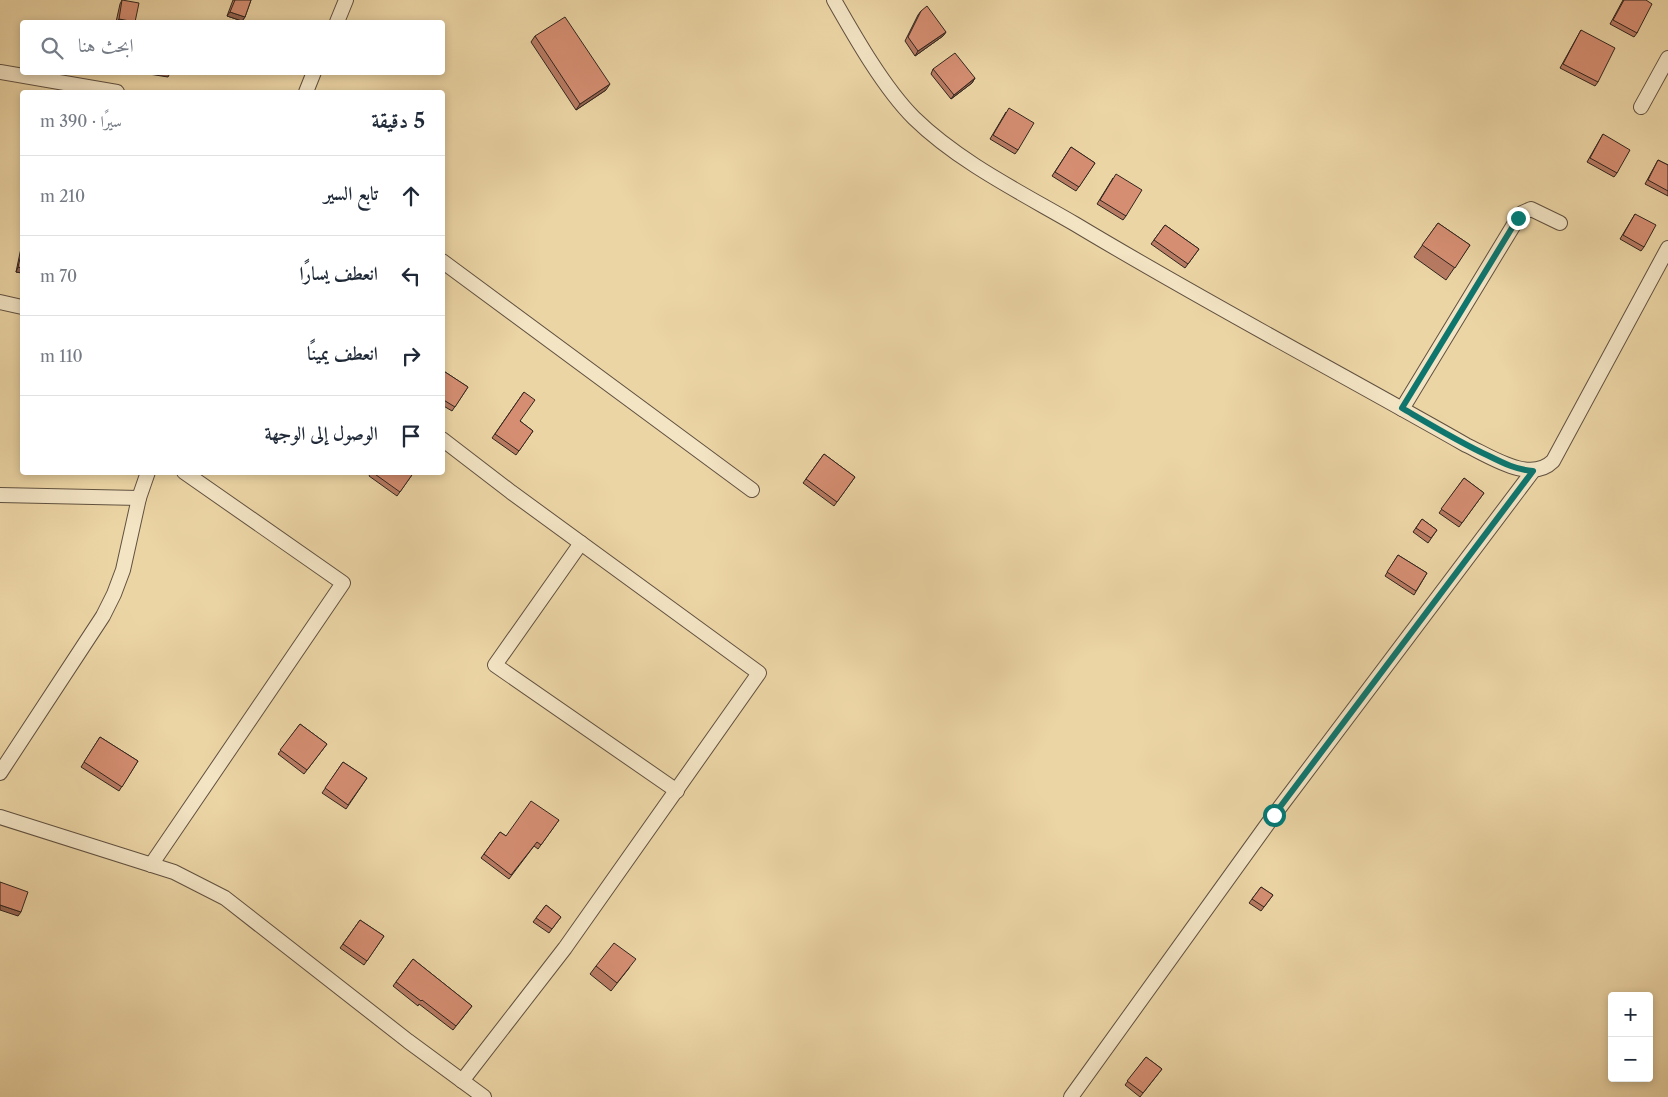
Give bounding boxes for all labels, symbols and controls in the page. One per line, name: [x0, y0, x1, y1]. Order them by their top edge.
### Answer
search box: [20, 20, 445, 75]
icon: search: [38, 34, 66, 62]
text: ابحث هنا: [78, 34, 134, 57]
text: 5 دقيقة: [371, 108, 425, 133]
text: سيرًا · 390 m: [40, 111, 122, 131]
text: تابع السير: [324, 182, 378, 205]
icon: ahead: [397, 182, 425, 210]
text: 210 m: [40, 186, 85, 206]
route end: [1507, 207, 1530, 230]
text: انعطف يسارًا: [299, 262, 378, 285]
icon: left: [397, 262, 425, 290]
text: 70 m: [40, 266, 77, 286]
text: انعطف يمينًا: [307, 342, 378, 365]
icon: right: [397, 342, 425, 370]
text: 110 m: [40, 346, 83, 366]
text: الوصول إلى الوجهة: [264, 422, 378, 445]
icon: arrive: [397, 422, 425, 450]
route start: [1263, 804, 1286, 827]
map controls: [1608, 992, 1653, 1082]
button: +: [1608, 992, 1653, 1037]
button: −: [1608, 1037, 1653, 1082]

